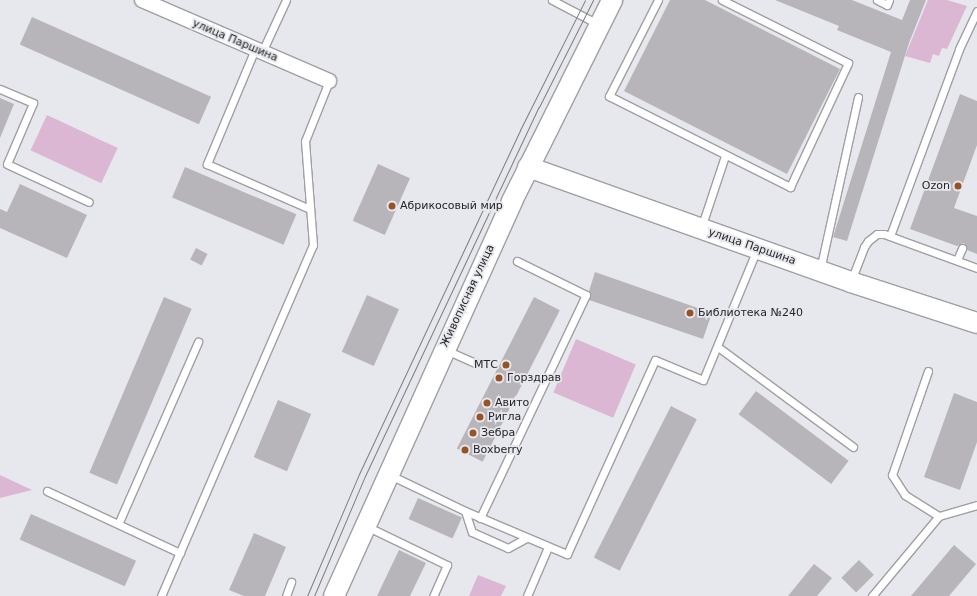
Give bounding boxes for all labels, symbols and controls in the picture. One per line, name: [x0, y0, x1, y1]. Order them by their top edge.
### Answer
street label: улица Паршина: [190, 17, 280, 65]
place label: Ozon: [922, 179, 950, 193]
marker: Ozon: [953, 181, 963, 191]
place label: Абрикосовый мир: [400, 199, 503, 213]
marker: Абрикосовый мир: [387, 201, 397, 211]
street label: улица Паршина: [707, 226, 797, 268]
street label: Живописная улица: [438, 243, 498, 349]
place label: Библиотека №240: [698, 306, 803, 320]
marker: Библиотека №240: [685, 308, 695, 318]
place label: МТС: [474, 358, 498, 372]
marker: МТС: [501, 360, 511, 370]
place label: Горздрав: [507, 371, 561, 385]
marker: Горздрав: [494, 373, 504, 383]
place label: Авито: [495, 396, 529, 410]
marker: Авито: [482, 398, 492, 408]
place label: Ригла: [488, 410, 521, 424]
marker: Ригла: [475, 412, 485, 422]
place label: Зебра: [481, 426, 515, 440]
marker: Зебра: [468, 428, 478, 438]
place label: Boxberry: [473, 443, 523, 457]
marker: Boxberry: [460, 445, 470, 455]

